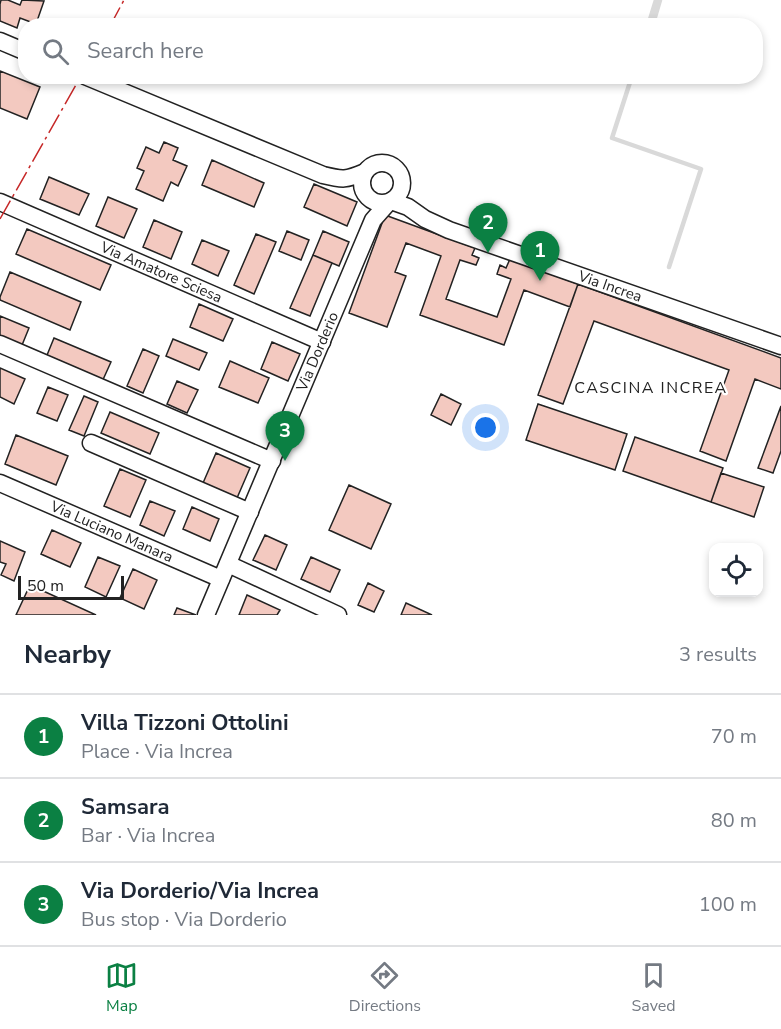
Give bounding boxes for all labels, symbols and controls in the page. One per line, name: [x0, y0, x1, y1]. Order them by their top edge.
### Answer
search box: [18, 18, 763, 84]
icon: search: [39, 35, 72, 68]
text: Search here: [87, 36, 204, 66]
pin: 2: [468, 204, 508, 253]
pin: 1: [520, 232, 560, 281]
street label: Via Amatore Sciesa: [96, 237, 225, 307]
street label: Via Increa: [575, 266, 645, 307]
street label: Via Dorderio: [291, 309, 343, 395]
district label: CASCINA INCREA: [574, 377, 728, 399]
pin: 3: [266, 412, 304, 461]
your location: [471, 413, 500, 442]
street label: Via Luciano Manara: [47, 496, 176, 567]
map controls: [709, 543, 763, 597]
button: locate: [709, 543, 763, 597]
scale bar: [18, 573, 124, 600]
text: 50 m: [27, 575, 64, 597]
text: Nearby: [24, 637, 111, 672]
text: 3 results: [679, 641, 757, 668]
text: Villa Tizzoni Ottolini: [81, 708, 289, 738]
text: 1: [38, 723, 50, 750]
text: 70 m: [711, 723, 757, 750]
text: Place · Via Increa: [81, 738, 233, 765]
text: Samsara: [81, 792, 170, 822]
text: 2: [38, 807, 50, 834]
text: 80 m: [711, 807, 757, 834]
text: Bar · Via Increa: [81, 822, 215, 849]
text: Via Dorderio/Via Increa: [81, 876, 319, 906]
text: 3: [38, 891, 50, 918]
text: 100 m: [699, 891, 757, 918]
text: Bus stop · Via Dorderio: [81, 906, 287, 933]
tab: Map: [105, 959, 138, 1017]
tab: Directions: [349, 959, 421, 1017]
tab: Saved: [632, 959, 676, 1017]

